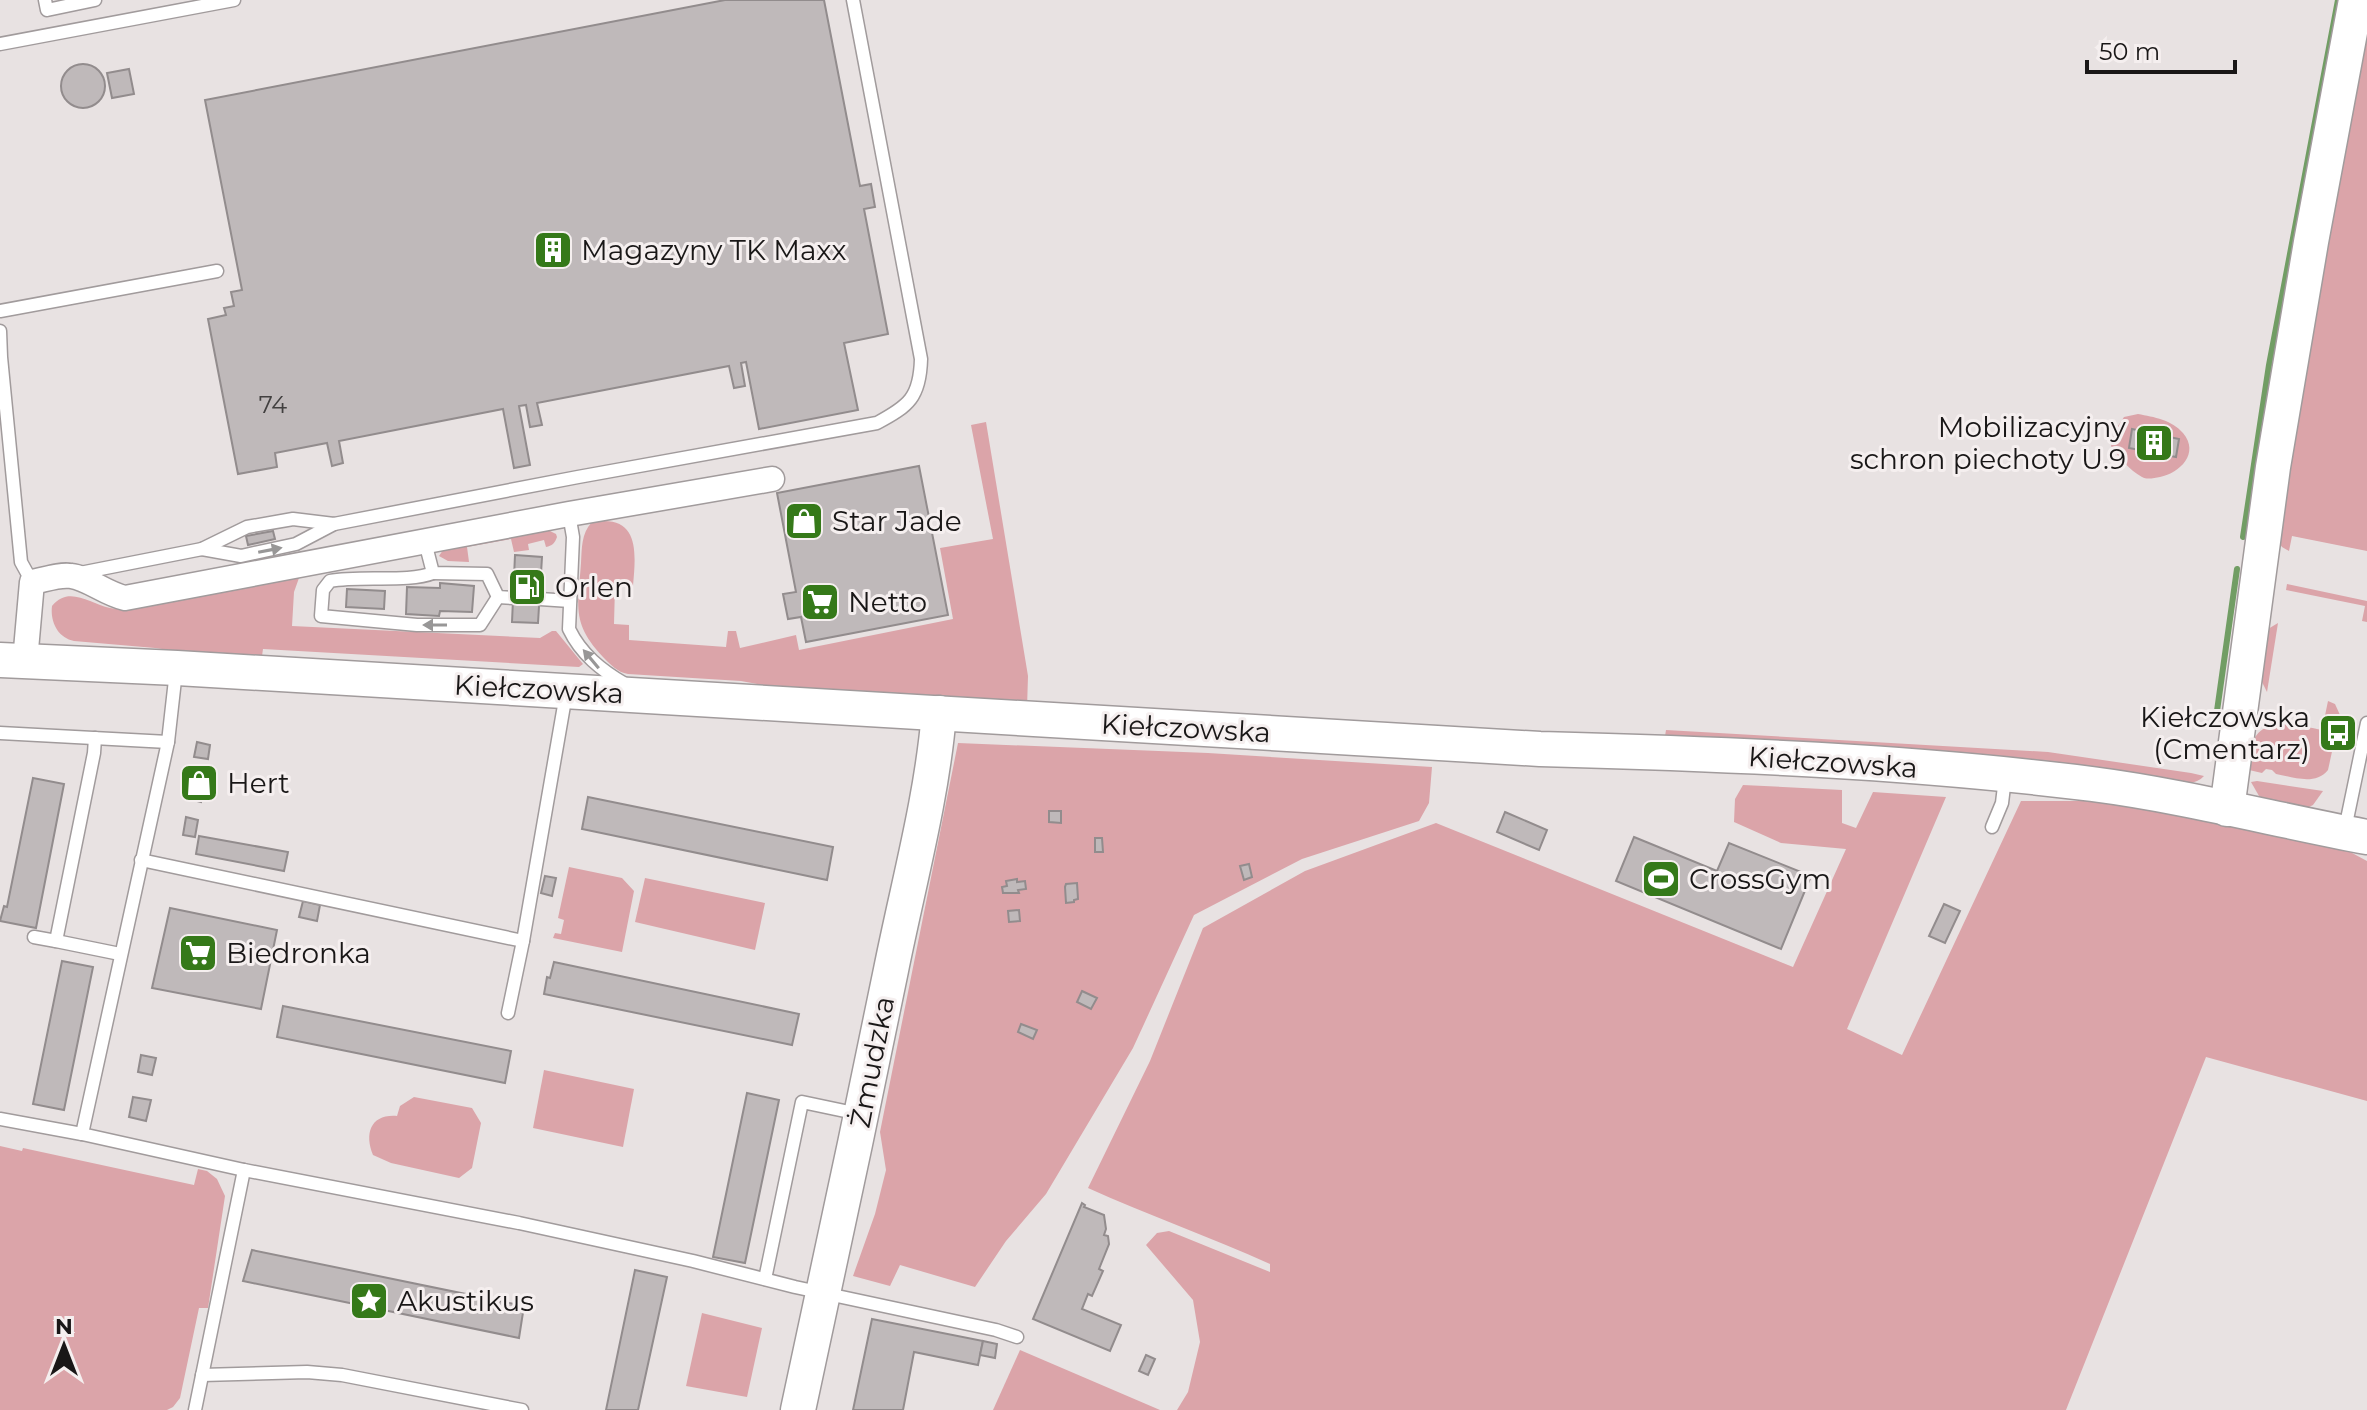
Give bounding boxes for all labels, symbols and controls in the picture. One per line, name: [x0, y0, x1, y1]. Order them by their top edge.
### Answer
scale bar: [2087, 24, 2235, 74]
text: 50 m: [2099, 37, 2160, 66]
building icon: Magazyny TK Maxx: [532, 229, 574, 271]
place label: Magazyny TK Maxx: [581, 233, 846, 267]
house number: 74: [259, 390, 287, 419]
place label: Mobilizacyjny schron piechoty U.9: [1850, 410, 2127, 476]
building icon: Mobilizacyjny schron piechoty U.9: [2133, 422, 2175, 464]
shop icon: Star Jade: [783, 500, 825, 542]
place label: Star Jade: [832, 504, 962, 538]
one-way arrow: [258, 543, 283, 555]
fuel station icon: Orlen: [506, 566, 548, 608]
place label: Orlen: [555, 570, 633, 604]
supermarket icon: Netto: [799, 581, 841, 623]
place label: Netto: [848, 585, 927, 619]
one-way arrow: [422, 619, 447, 631]
one-way arrow: [583, 649, 600, 669]
street label: Kiełczowska: [453, 668, 625, 710]
place label: Kiełczowska (Cmentarz): [2140, 700, 2310, 766]
street label: Kiełczowska: [1100, 707, 1272, 749]
bus stop icon: Kiełczowska (Cmentarz): [2317, 712, 2359, 754]
street label: Kiełczowska: [1747, 739, 1919, 785]
shop icon: Hert: [178, 762, 220, 804]
place label: Hert: [227, 766, 290, 800]
sports icon: CrossGym: [1640, 858, 1682, 900]
place label: CrossGym: [1689, 862, 1831, 896]
supermarket icon: Biedronka: [177, 932, 219, 974]
place label: Biedronka: [226, 936, 371, 970]
street label: Żmudzka: [843, 993, 901, 1131]
place icon: Akustikus: [348, 1280, 390, 1322]
place label: Akustikus: [397, 1284, 534, 1318]
north arrow: [24, 1306, 104, 1386]
text: N: [55, 1313, 73, 1340]

